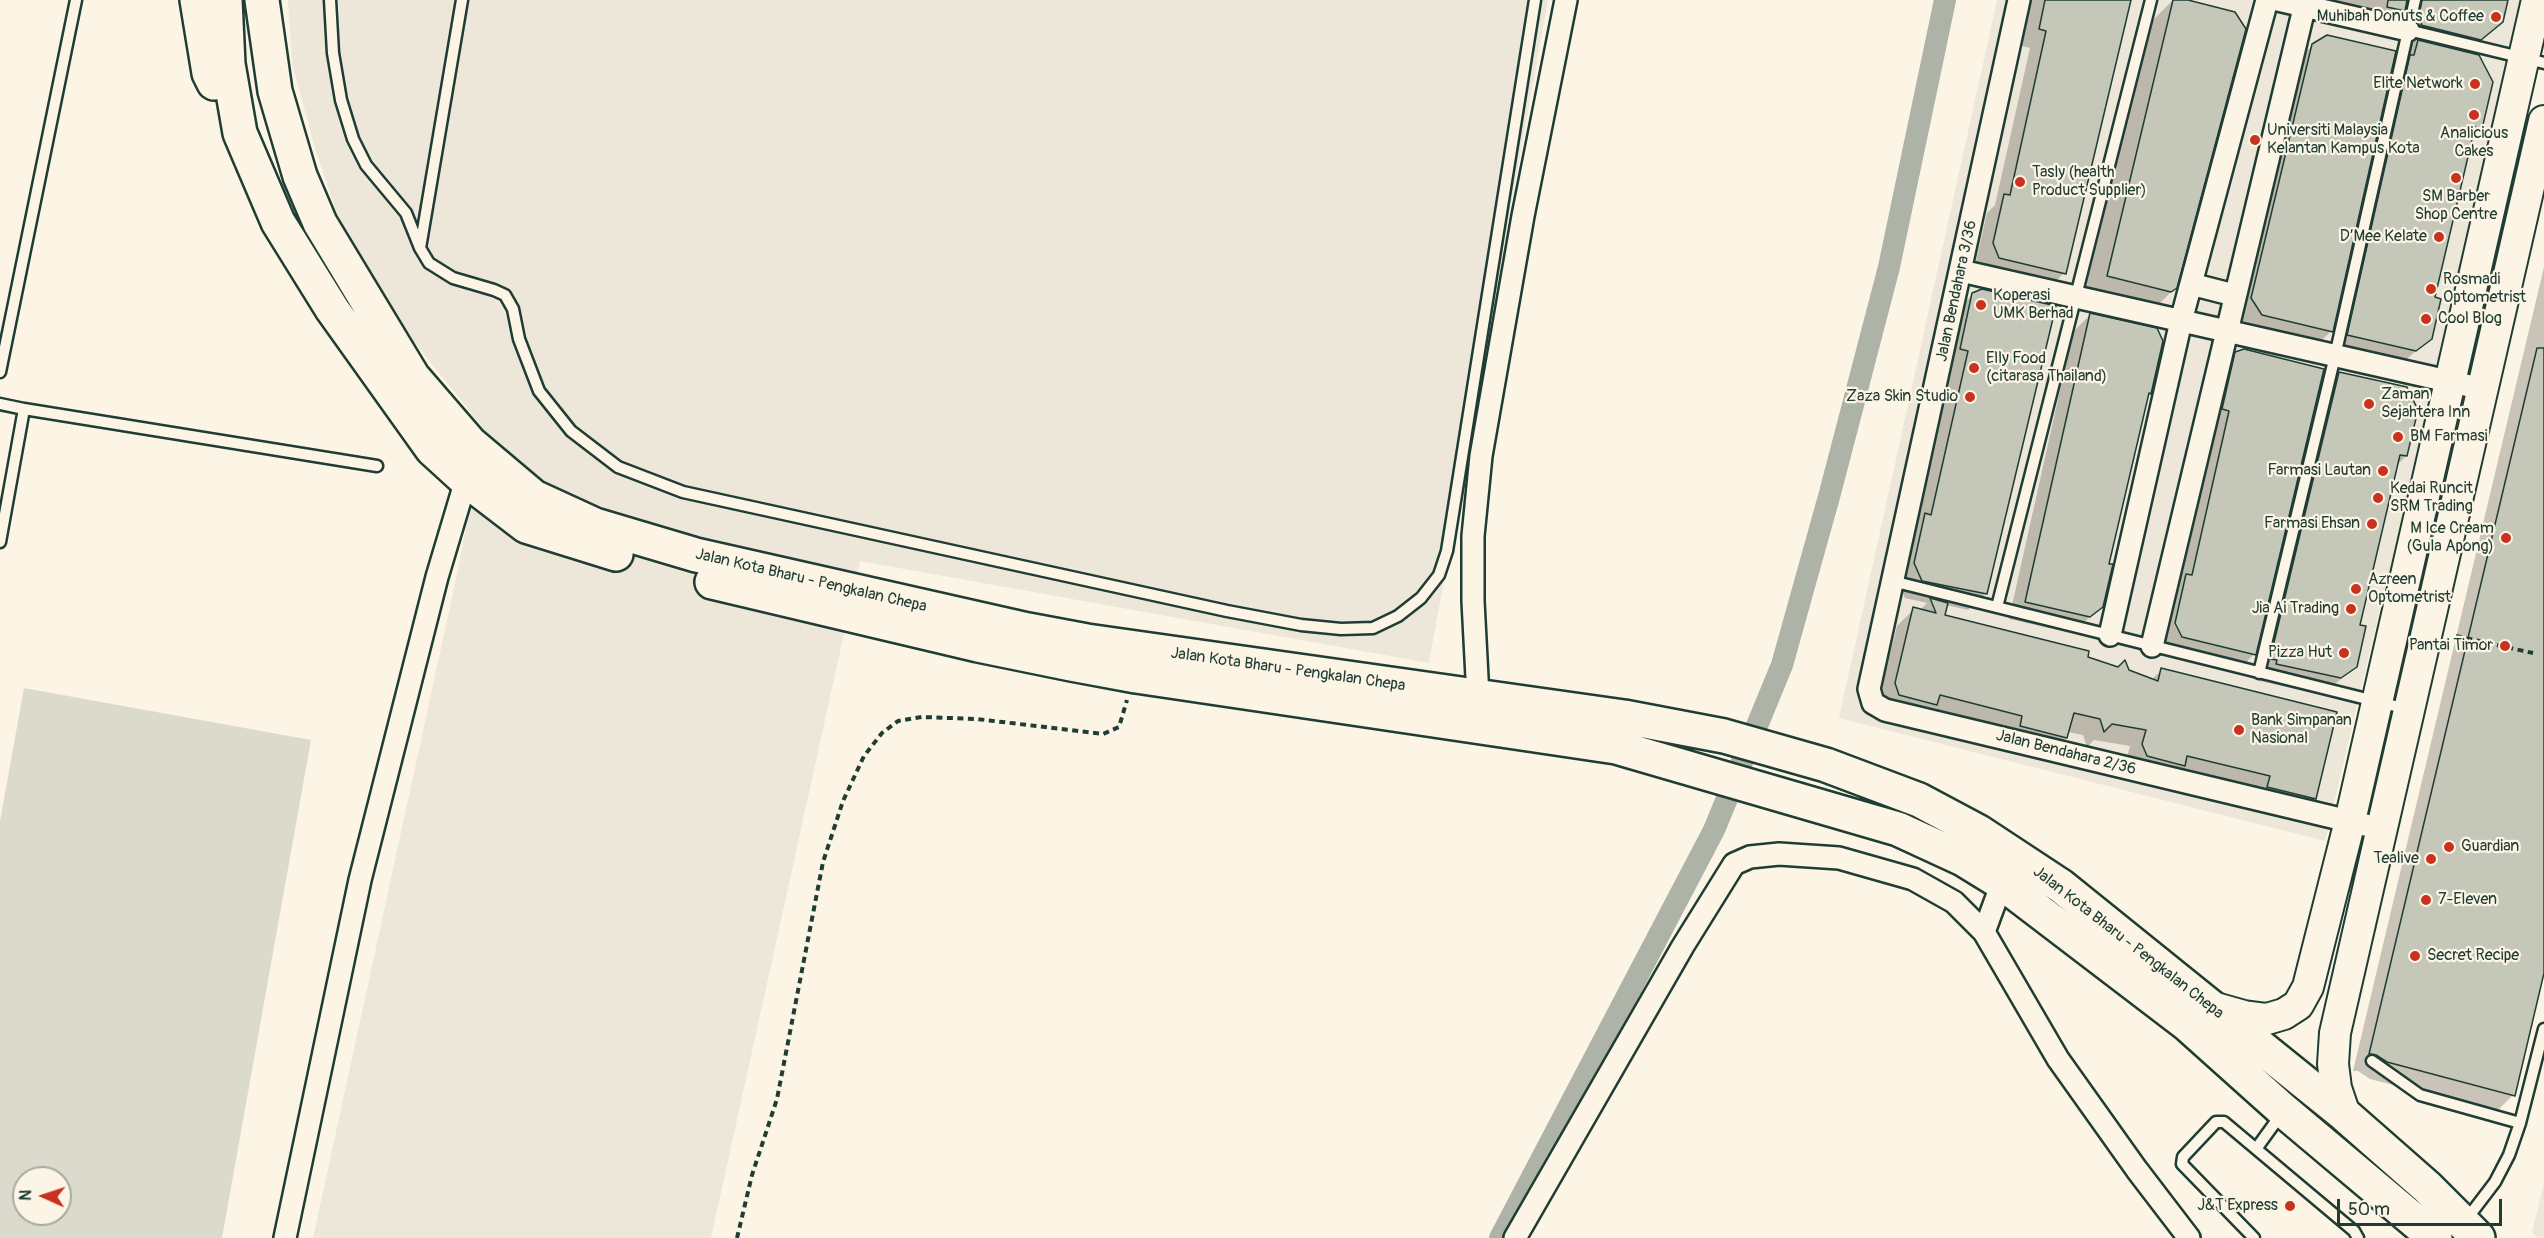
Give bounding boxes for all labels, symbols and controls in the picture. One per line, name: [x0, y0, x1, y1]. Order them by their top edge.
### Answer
place label: Muhibah Donuts & Coffee: [2317, 7, 2484, 27]
marker: Muhibah Donuts & Coffee: [2489, 10, 2503, 24]
place label: Elite Network: [2373, 74, 2463, 94]
marker: Elite Network: [2468, 77, 2482, 91]
marker: Analicious Cakes: [2467, 108, 2481, 122]
place label: Universiti Malaysia Kelantan Kampus Kota: [2267, 121, 2420, 159]
place label: Analicious Cakes: [2440, 124, 2508, 162]
marker: Universiti Malaysia Kelantan Kampus Kota: [2248, 133, 2262, 147]
place label: Tasly (health Product Supplier): [2032, 163, 2147, 201]
marker: SM Barber Shop Centre: [2449, 171, 2463, 185]
marker: Tasly (health Product Supplier): [2013, 175, 2027, 189]
place label: SM Barber Shop Centre: [2415, 187, 2497, 225]
street label: Jalan Bendahara 3/36: [1933, 219, 1981, 363]
place label: D’Mee Kelate: [2340, 227, 2427, 247]
marker: D’Mee Kelate: [2432, 230, 2446, 244]
place label: Rosmadi Optometrist: [2443, 270, 2526, 308]
marker: Rosmadi Optometrist: [2424, 282, 2438, 296]
place label: Koperasi UMK Berhad: [1993, 286, 2074, 324]
marker: Koperasi UMK Berhad: [1974, 298, 1988, 312]
place label: Cool Blog: [2438, 309, 2502, 329]
marker: Cool Blog: [2419, 312, 2433, 326]
place label: Elly Food (citarasa Thailand): [1986, 349, 2107, 387]
marker: Elly Food (citarasa Thailand): [1967, 361, 1981, 375]
place label: Zaman Sejahtera Inn: [2381, 385, 2470, 423]
place label: Zaza Skin Studio: [1846, 387, 1958, 407]
marker: Zaza Skin Studio: [1963, 390, 1977, 404]
marker: Zaman Sejahtera Inn: [2362, 397, 2376, 411]
place label: BM Farmasi: [2410, 427, 2488, 447]
marker: BM Farmasi: [2391, 430, 2405, 444]
place label: Farmasi Lautan: [2267, 461, 2371, 481]
marker: Farmasi Lautan: [2376, 464, 2390, 478]
place label: Kedai Runcit SRM Trading: [2390, 479, 2473, 517]
marker: Kedai Runcit SRM Trading: [2371, 491, 2385, 505]
place label: Farmasi Ehsan: [2264, 514, 2360, 534]
marker: Farmasi Ehsan: [2365, 517, 2379, 531]
place label: M Ice Cream (Gula Apong): [2406, 519, 2494, 557]
marker: M Ice Cream (Gula Apong): [2499, 531, 2513, 545]
street label: Jalan Kota Bharu - Pengkalan Chepa: [694, 545, 928, 617]
place label: Azreen Optometrist: [2368, 570, 2451, 608]
marker: Azreen Optometrist: [2349, 582, 2363, 596]
place label: Jia Ai Trading: [2252, 599, 2339, 619]
marker: Jia Ai Trading: [2344, 602, 2358, 616]
place label: Pantai Timor: [2409, 636, 2493, 656]
marker: Pantai Timor: [2498, 639, 2512, 653]
place label: Pizza Hut: [2268, 643, 2332, 663]
street label: Jalan Kota Bharu - Pengkalan Chepa: [1169, 644, 1407, 696]
marker: Pizza Hut: [2337, 646, 2351, 660]
place label: Bank Simpanan Nasional: [2251, 711, 2352, 749]
marker: Bank Simpanan Nasional: [2232, 723, 2246, 737]
street label: Jalan Bendahara 2/36: [1994, 726, 2138, 780]
place label: Guardian: [2461, 837, 2519, 857]
marker: Guardian: [2442, 840, 2456, 854]
place label: Tealive: [2374, 849, 2419, 869]
marker: Tealive: [2424, 852, 2438, 866]
street label: Jalan Kota Bharu - Pengkalan Chepa: [2029, 863, 2227, 1023]
place label: 7-Eleven: [2438, 890, 2497, 910]
marker: 7-Eleven: [2419, 893, 2433, 907]
place label: Secret Recipe: [2427, 946, 2519, 966]
marker: Secret Recipe: [2408, 949, 2422, 963]
north arrow: [12, 1166, 72, 1226]
scale bar: [2340, 1187, 2505, 1225]
text: N: [16, 1189, 36, 1201]
place label: J&T Express: [2197, 1196, 2278, 1216]
text: 50 m: [2348, 1198, 2390, 1221]
marker: J&T Express: [2283, 1199, 2297, 1213]

